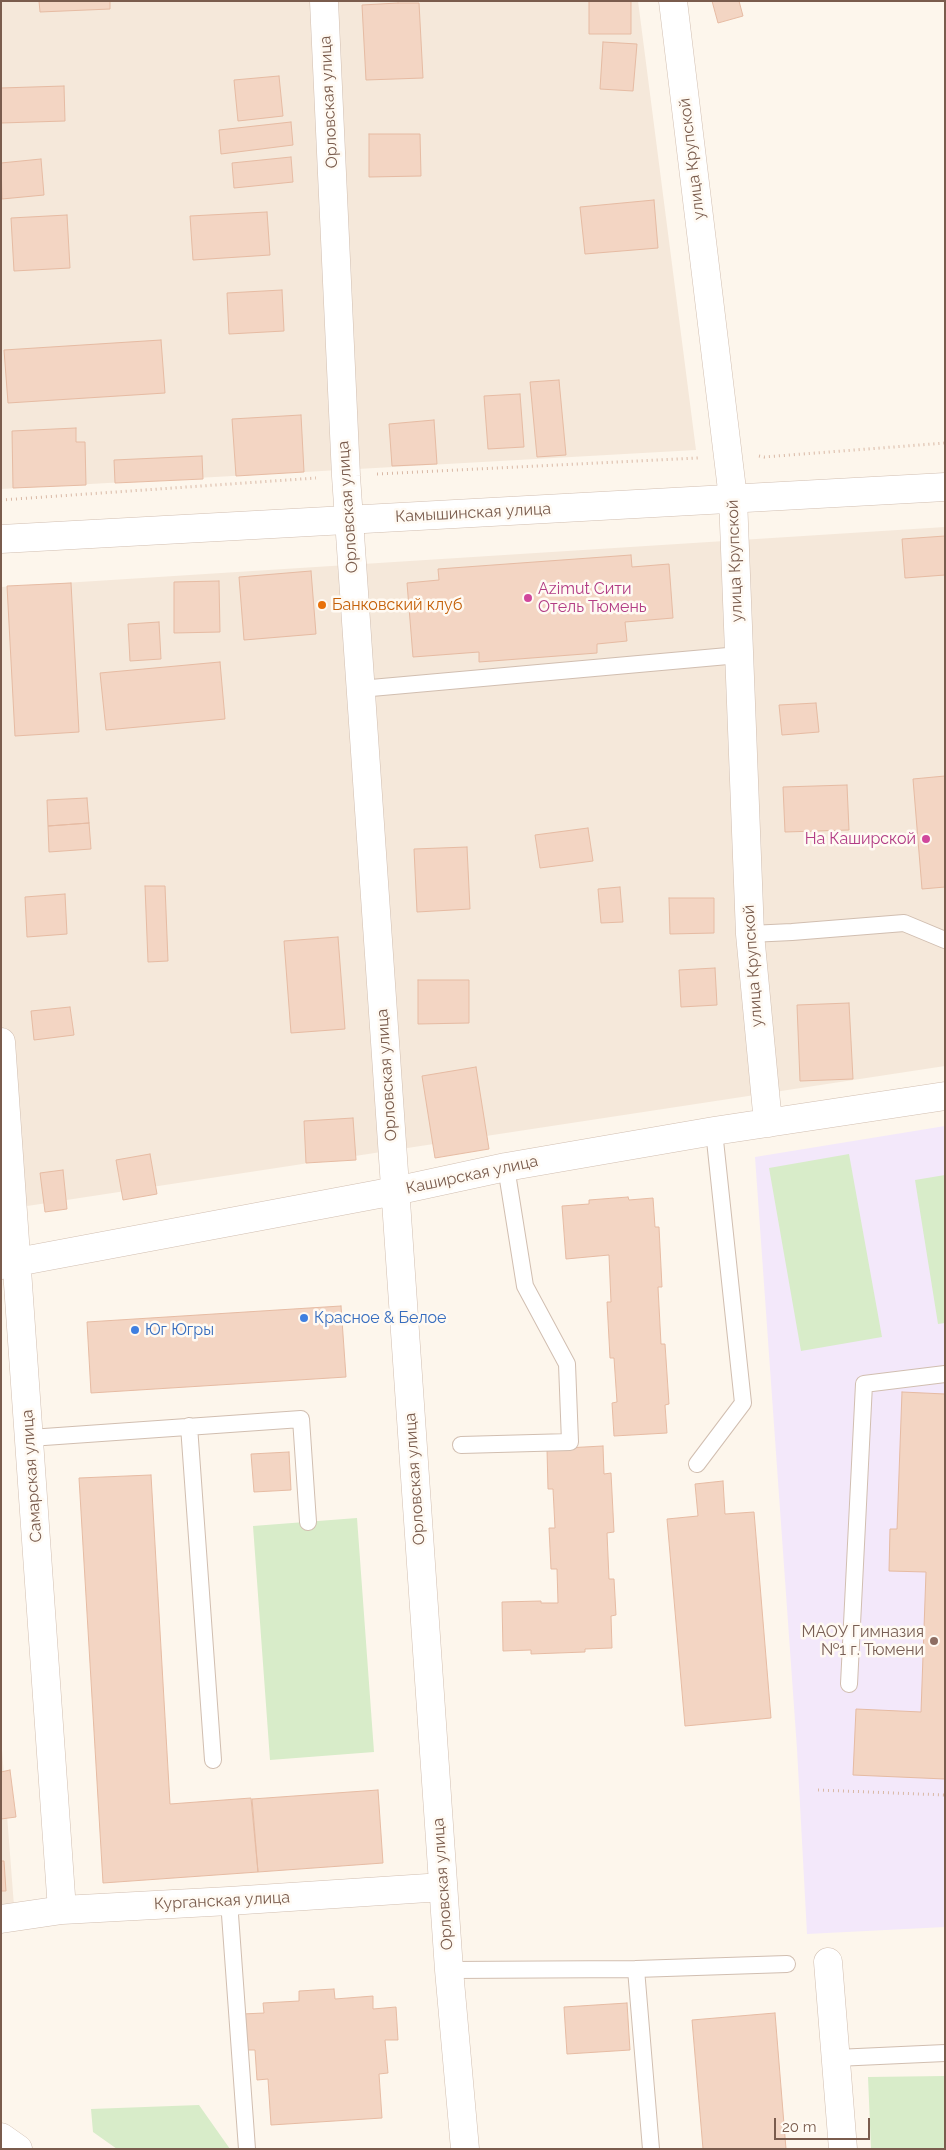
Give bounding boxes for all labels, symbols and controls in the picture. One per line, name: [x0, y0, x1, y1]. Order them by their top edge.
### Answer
street label: Орловская улица: [316, 35, 342, 169]
street label: улица Крупской: [675, 97, 709, 221]
street label: Орловская улица: [334, 440, 362, 574]
street label: Камышинская улица: [395, 499, 551, 527]
street label: улица Крупской: [723, 499, 747, 623]
place label: Azimut Сити Отель Тюмень: [538, 579, 647, 617]
marker: Azimut Сити Отель Тюмень: [522, 592, 534, 604]
place label: Банковский клуб: [332, 595, 462, 615]
marker: Банковский клуб: [316, 599, 328, 611]
place label: На Каширской: [805, 829, 916, 849]
marker: На Каширской: [920, 833, 932, 845]
street label: улица Крупской: [739, 904, 767, 1028]
street label: Орловская улица: [373, 1008, 401, 1142]
street label: Каширская улица: [404, 1152, 540, 1198]
place label: Красное & Белое: [314, 1308, 446, 1328]
marker: Красное & Белое: [298, 1312, 310, 1324]
place label: Юг Югры: [145, 1320, 214, 1340]
marker: Юг Югры: [129, 1324, 141, 1336]
street label: Самарская улица: [18, 1409, 46, 1543]
street label: Орловская улица: [401, 1412, 429, 1546]
place label: МАОУ Гимназия №1 г. Тюмени: [801, 1622, 924, 1660]
marker: МАОУ Гимназия №1 г. Тюмени: [928, 1635, 940, 1647]
street label: Орловская улица: [429, 1817, 457, 1951]
street label: Курганская улица: [154, 1888, 290, 1914]
scale bar: [776, 2108, 872, 2140]
text: 20 m: [782, 2118, 817, 2136]

